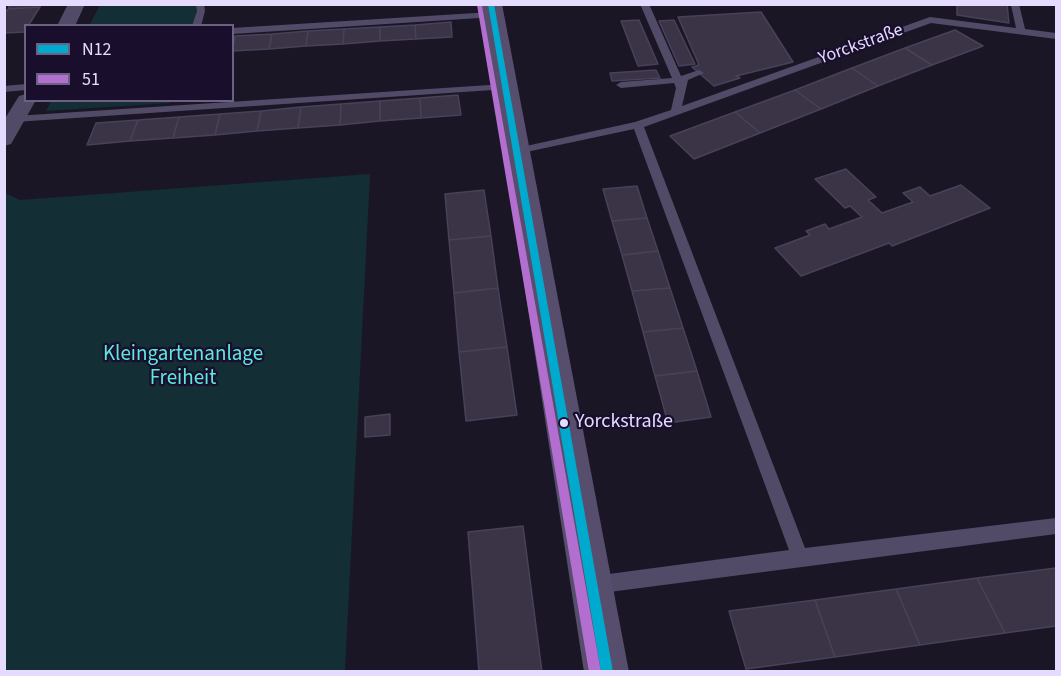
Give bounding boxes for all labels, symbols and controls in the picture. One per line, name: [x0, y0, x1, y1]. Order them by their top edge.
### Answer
street label: Yorckstraße: [816, 20, 906, 70]
legend: [24, 24, 234, 102]
text: N12: [82, 37, 112, 62]
text: 51: [82, 67, 100, 92]
park label: Kleingartenanlage Freiheit: [103, 342, 263, 392]
place label: Yorckstraße: [575, 411, 673, 435]
marker: Yorckstraße: [558, 417, 570, 429]

